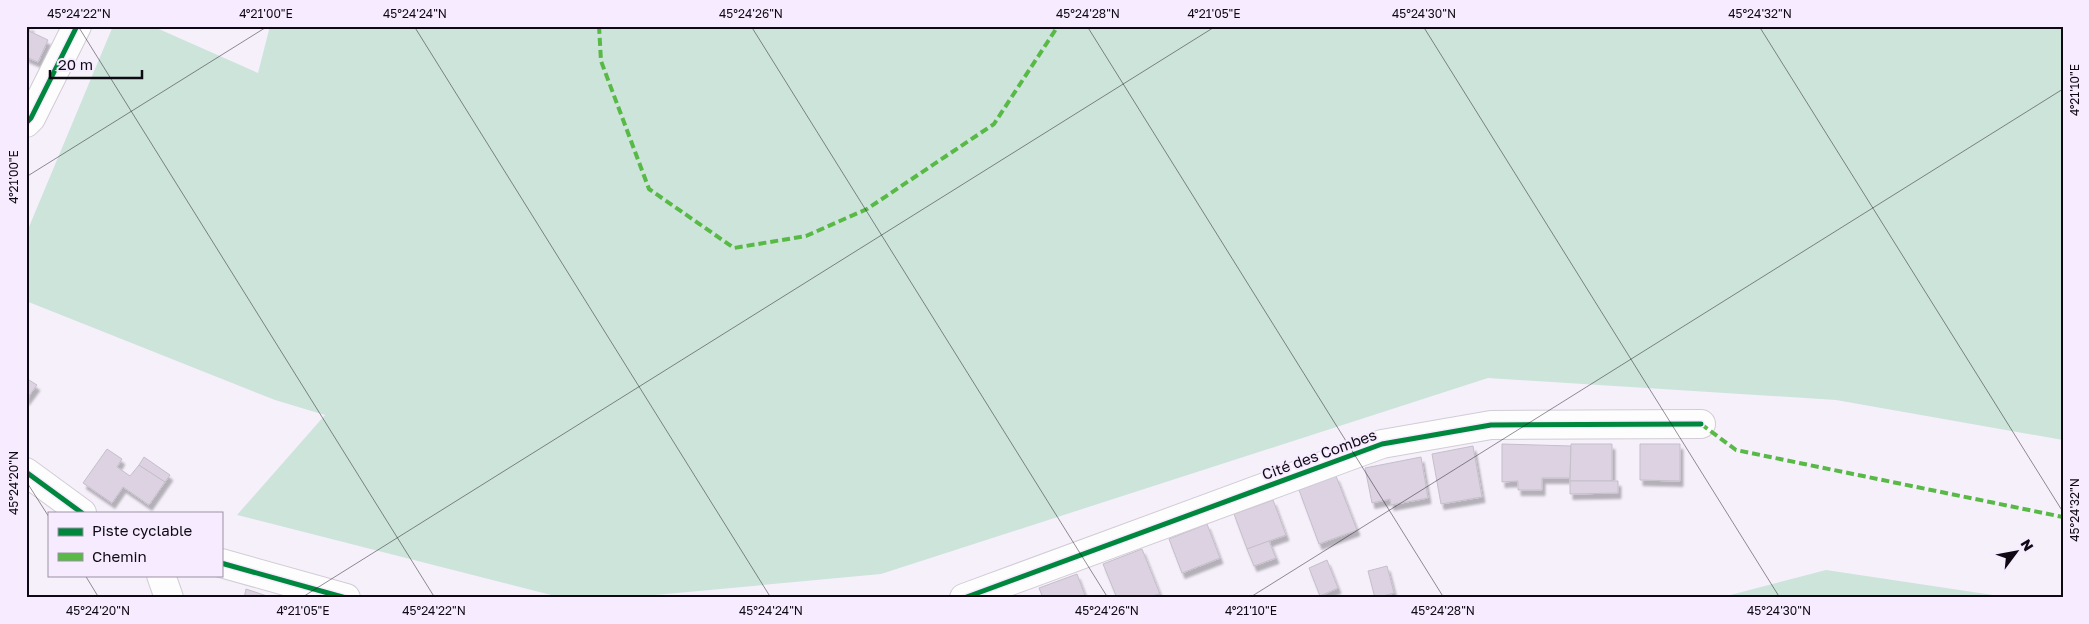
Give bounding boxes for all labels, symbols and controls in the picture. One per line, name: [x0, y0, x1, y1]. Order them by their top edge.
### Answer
text: 45°24'22"N: [47, 6, 111, 21]
text: 4°21'00"E: [239, 6, 293, 21]
text: 45°24'24"N: [383, 6, 447, 21]
text: 45°24'26"N: [719, 6, 783, 21]
text: 45°24'28"N: [1056, 6, 1120, 21]
text: 4°21'05"E: [1187, 6, 1241, 21]
text: 45°24'30"N: [1392, 6, 1456, 21]
text: 45°24'32"N: [1728, 6, 1792, 21]
scale bar: [50, 48, 142, 80]
text: 20 m: [58, 55, 93, 73]
text: 4°21'10"E: [2067, 64, 2082, 116]
text: 4°21'00"E: [6, 150, 21, 204]
street label: Cité des Combes: [1259, 425, 1379, 483]
text: 45°24'20"N: [6, 451, 21, 515]
text: 45°24'32"N: [2067, 478, 2082, 542]
legend: [48, 512, 222, 576]
text: Piste cyclable: [92, 521, 193, 539]
north arrow: [1992, 526, 2042, 576]
text: N: [2017, 536, 2037, 554]
text: Chemin: [92, 547, 147, 565]
text: 45°24'20"N: [66, 603, 130, 618]
text: 4°21'05"E: [276, 603, 330, 618]
text: 45°24'22"N: [402, 603, 466, 618]
text: 45°24'24"N: [739, 603, 803, 618]
text: 45°24'26"N: [1075, 603, 1139, 618]
text: 4°21'10"E: [1225, 603, 1277, 618]
text: 45°24'28"N: [1411, 603, 1475, 618]
text: 45°24'30"N: [1747, 603, 1811, 618]

